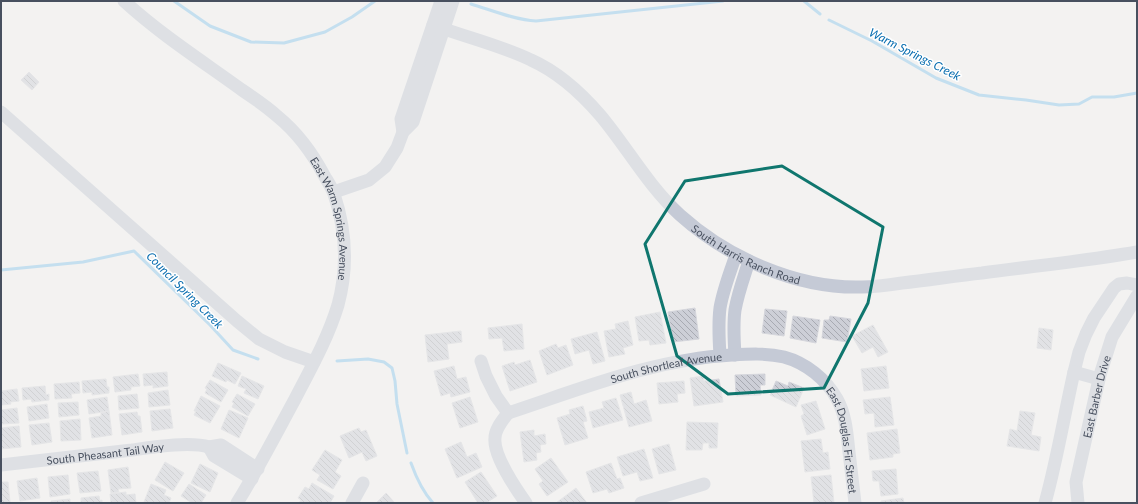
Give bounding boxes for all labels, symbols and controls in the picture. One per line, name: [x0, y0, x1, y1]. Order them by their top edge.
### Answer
water label: Warm Springs Creek: [867, 24, 964, 84]
street label: East Warm Springs Avenue: [308, 154, 351, 282]
street label: South Harris Ranch Road: [689, 221, 802, 286]
water label: Council Spring Creek: [143, 248, 227, 332]
street label: South Shortleaf Avenue: [609, 349, 723, 385]
street label: East Barber Drive: [1080, 353, 1112, 439]
street label: East Douglas Fir Street: [824, 384, 860, 494]
street label: South Pheasant Tail Way: [46, 439, 165, 466]

